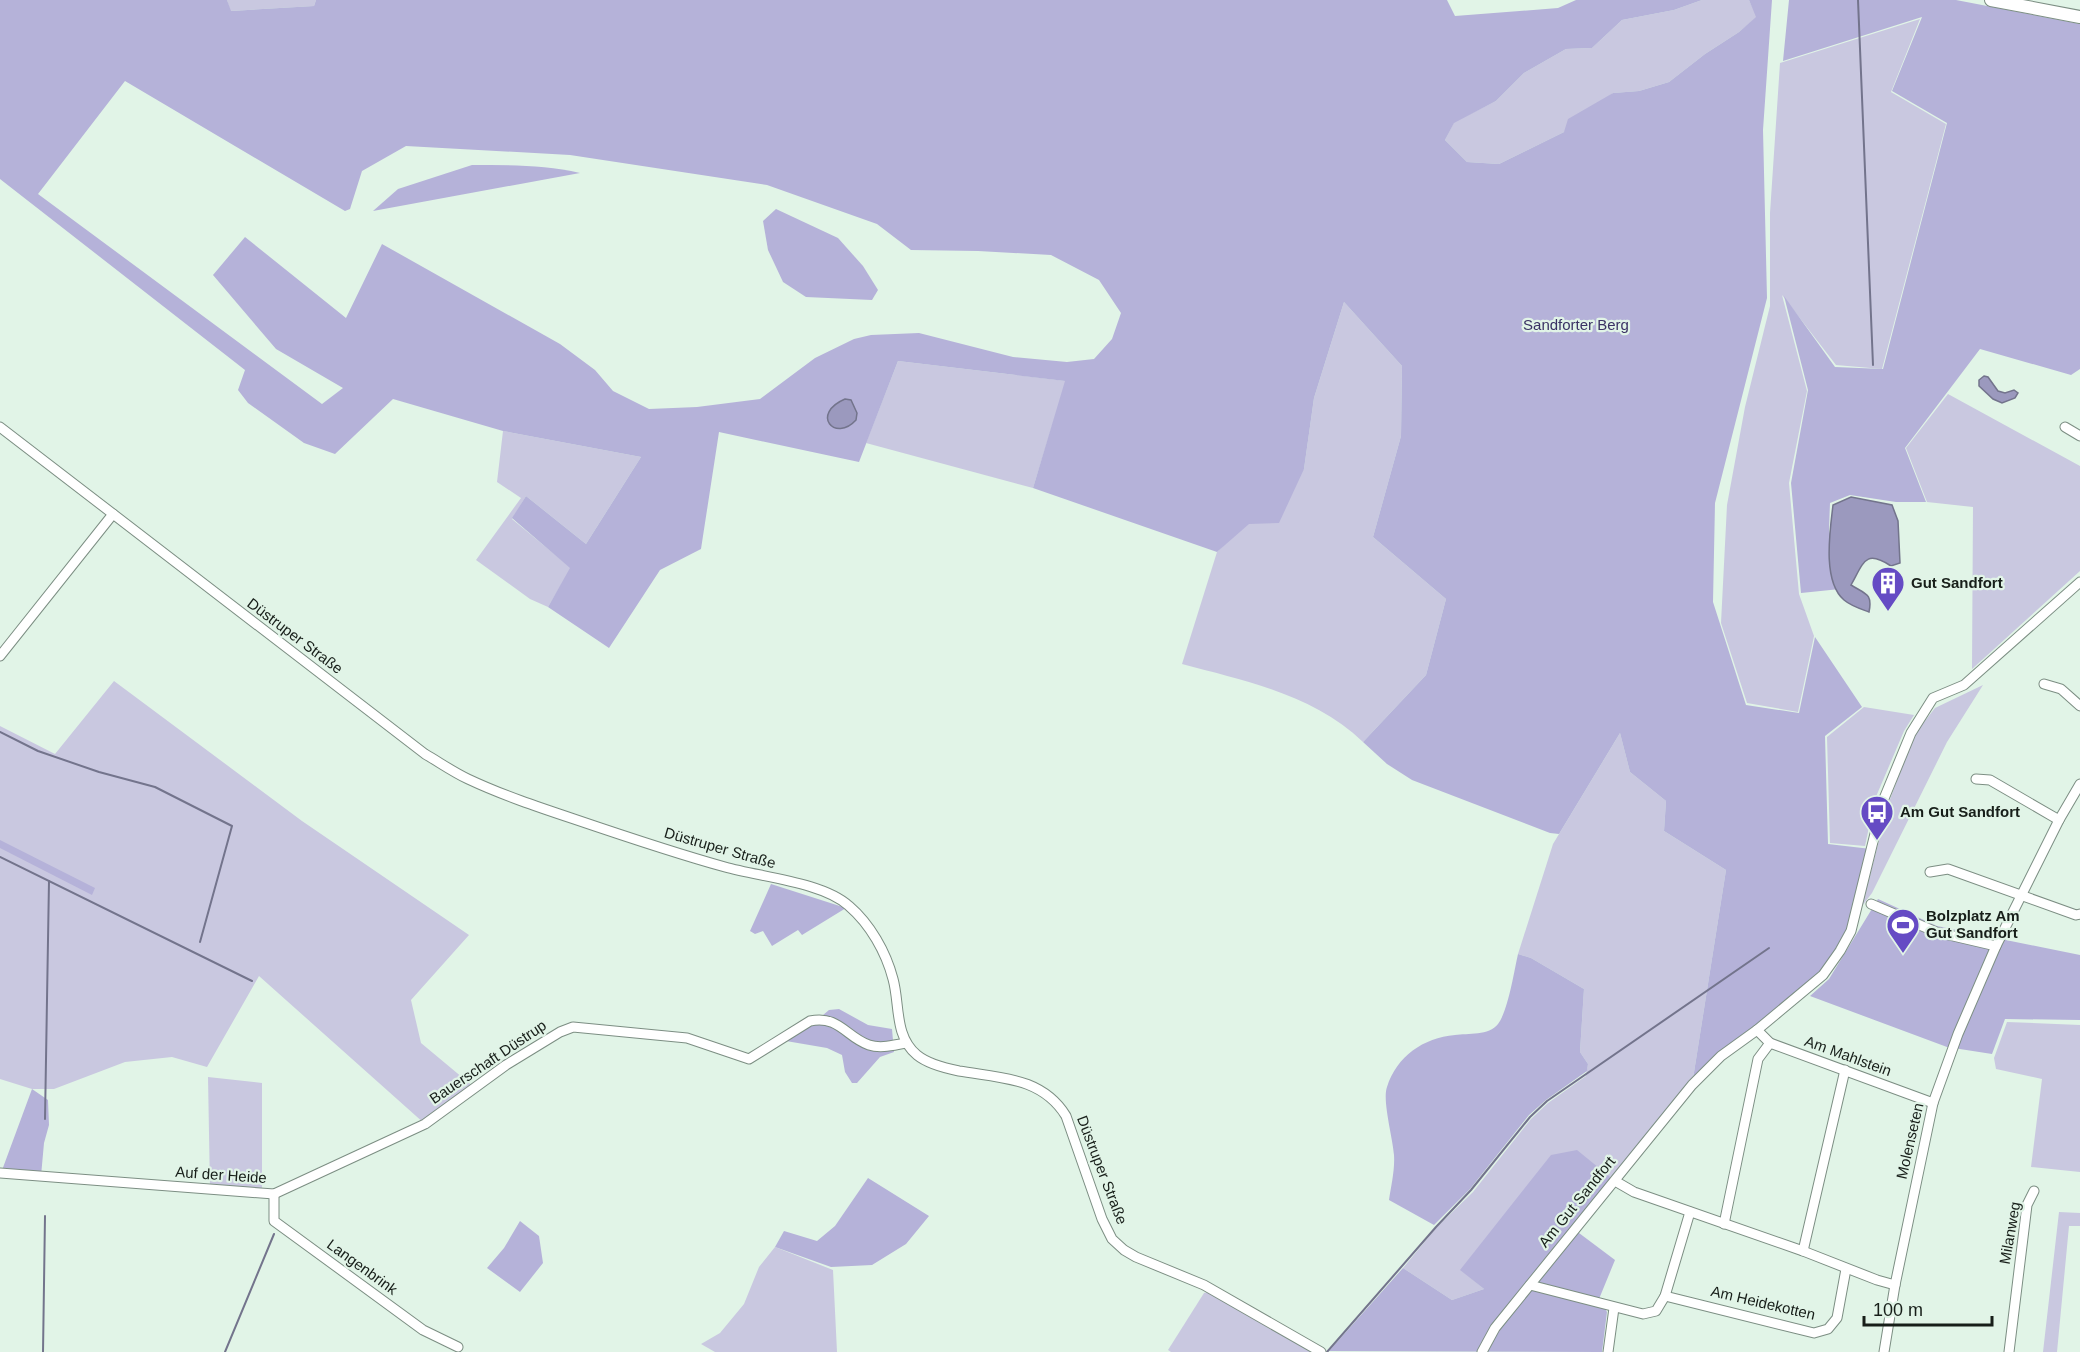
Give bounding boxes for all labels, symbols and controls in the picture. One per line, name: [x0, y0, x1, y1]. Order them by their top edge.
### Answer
park label: Sandforter Berg: [1523, 316, 1629, 333]
building icon: Gut Sandfort: [1870, 565, 1906, 612]
place label: Gut Sandfort: [1911, 574, 2003, 591]
street label: Düstruper Straße: [244, 594, 346, 677]
bus stop icon: Am Gut Sandfort: [1859, 794, 1895, 841]
place label: Am Gut Sandfort: [1900, 803, 2020, 820]
street label: Düstruper Straße: [662, 823, 778, 872]
sports icon: Bolzplatz Am Gut Sandfort: [1885, 907, 1921, 954]
place label: Bolzplatz Am Gut Sandfort: [1926, 907, 2020, 941]
street label: Bauerschaft Düstrup: [426, 1016, 549, 1107]
street label: Am Mahlstein: [1803, 1032, 1894, 1079]
street label: Molenseten: [1893, 1101, 1927, 1181]
street label: Düstruper Straße: [1074, 1113, 1131, 1227]
street label: Am Gut Sandfort: [1535, 1152, 1619, 1250]
street label: Auf der Heide: [175, 1163, 267, 1186]
street label: Milanweg: [1996, 1200, 2023, 1266]
street label: Langenbrink: [324, 1235, 401, 1298]
street label: Am Heidekotten: [1709, 1282, 1817, 1323]
scale bar: [1864, 1289, 1992, 1327]
text: 100 m: [1873, 1300, 1923, 1320]

